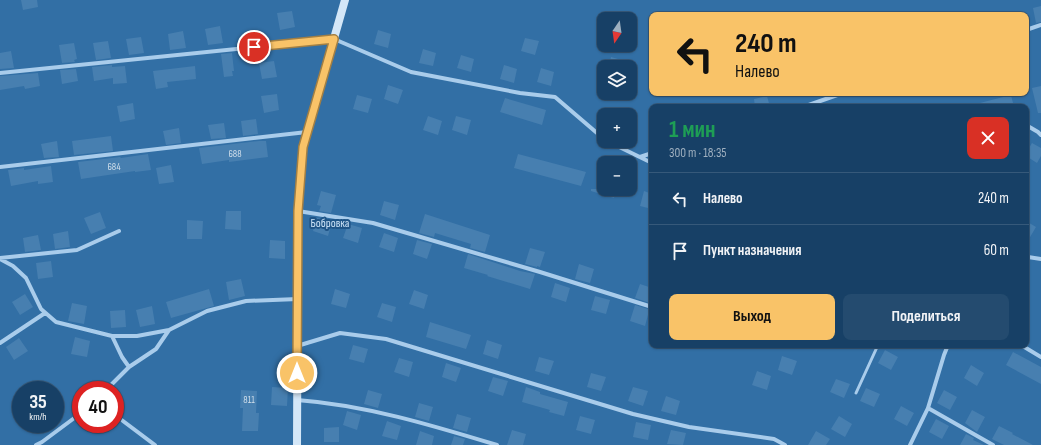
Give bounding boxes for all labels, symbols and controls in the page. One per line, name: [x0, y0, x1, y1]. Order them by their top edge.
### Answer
north arrow: [597, 12, 637, 52]
map controls: [597, 12, 637, 196]
text: 240 m: [735, 27, 796, 60]
icon: left: [669, 28, 721, 80]
pin: [237, 30, 271, 64]
icon: arrive: [243, 36, 265, 58]
button: layers: [597, 60, 637, 100]
text: Налево: [735, 61, 780, 82]
button: +: [597, 108, 637, 148]
text: 1 мин: [669, 115, 716, 144]
button: close: [967, 117, 1009, 159]
text: 300 m · 18:35: [669, 145, 727, 161]
house number: 688: [228, 148, 242, 160]
button: −: [597, 156, 637, 196]
house number: 684: [107, 161, 121, 173]
icon: left: [669, 188, 691, 210]
text: Налево: [703, 189, 743, 208]
text: 240 m: [978, 189, 1009, 208]
park label: Бобровка: [311, 216, 350, 231]
icon: arrive: [669, 240, 691, 262]
text: Пункт назначения: [703, 241, 801, 260]
text: 60 m: [984, 241, 1009, 260]
button: Выход: [669, 294, 835, 340]
button: Поделиться: [843, 294, 1009, 340]
position arrow: [276, 352, 318, 394]
speed limit sign: 40: [72, 381, 124, 433]
text: 35: [29, 390, 47, 414]
house number: 811: [243, 394, 255, 406]
text: km/h: [29, 411, 47, 423]

